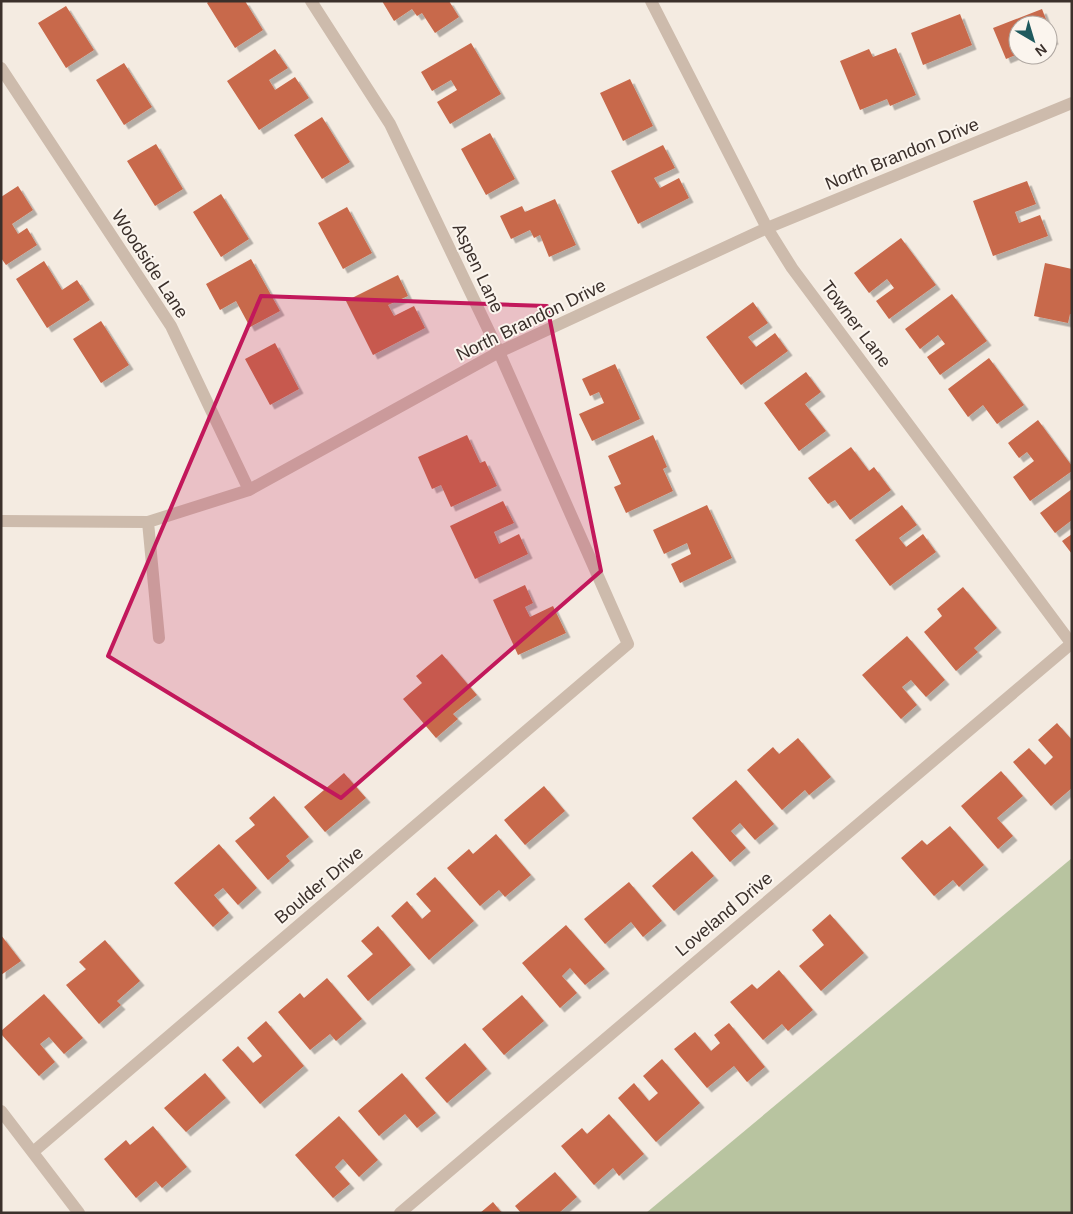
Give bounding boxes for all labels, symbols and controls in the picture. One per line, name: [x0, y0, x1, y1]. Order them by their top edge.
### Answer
north arrow: [1008, 15, 1058, 65]
text: N: [1032, 41, 1050, 60]
street label: North Brandon Drive: [822, 114, 982, 194]
street label: Woodside Lane: [108, 206, 192, 322]
street label: Aspen Lane: [449, 220, 507, 316]
street label: North Brandon Drive: [453, 275, 609, 365]
street label: Towner Lane: [817, 277, 895, 371]
street label: Boulder Drive: [271, 842, 367, 928]
street label: Loveland Drive: [672, 868, 776, 960]

